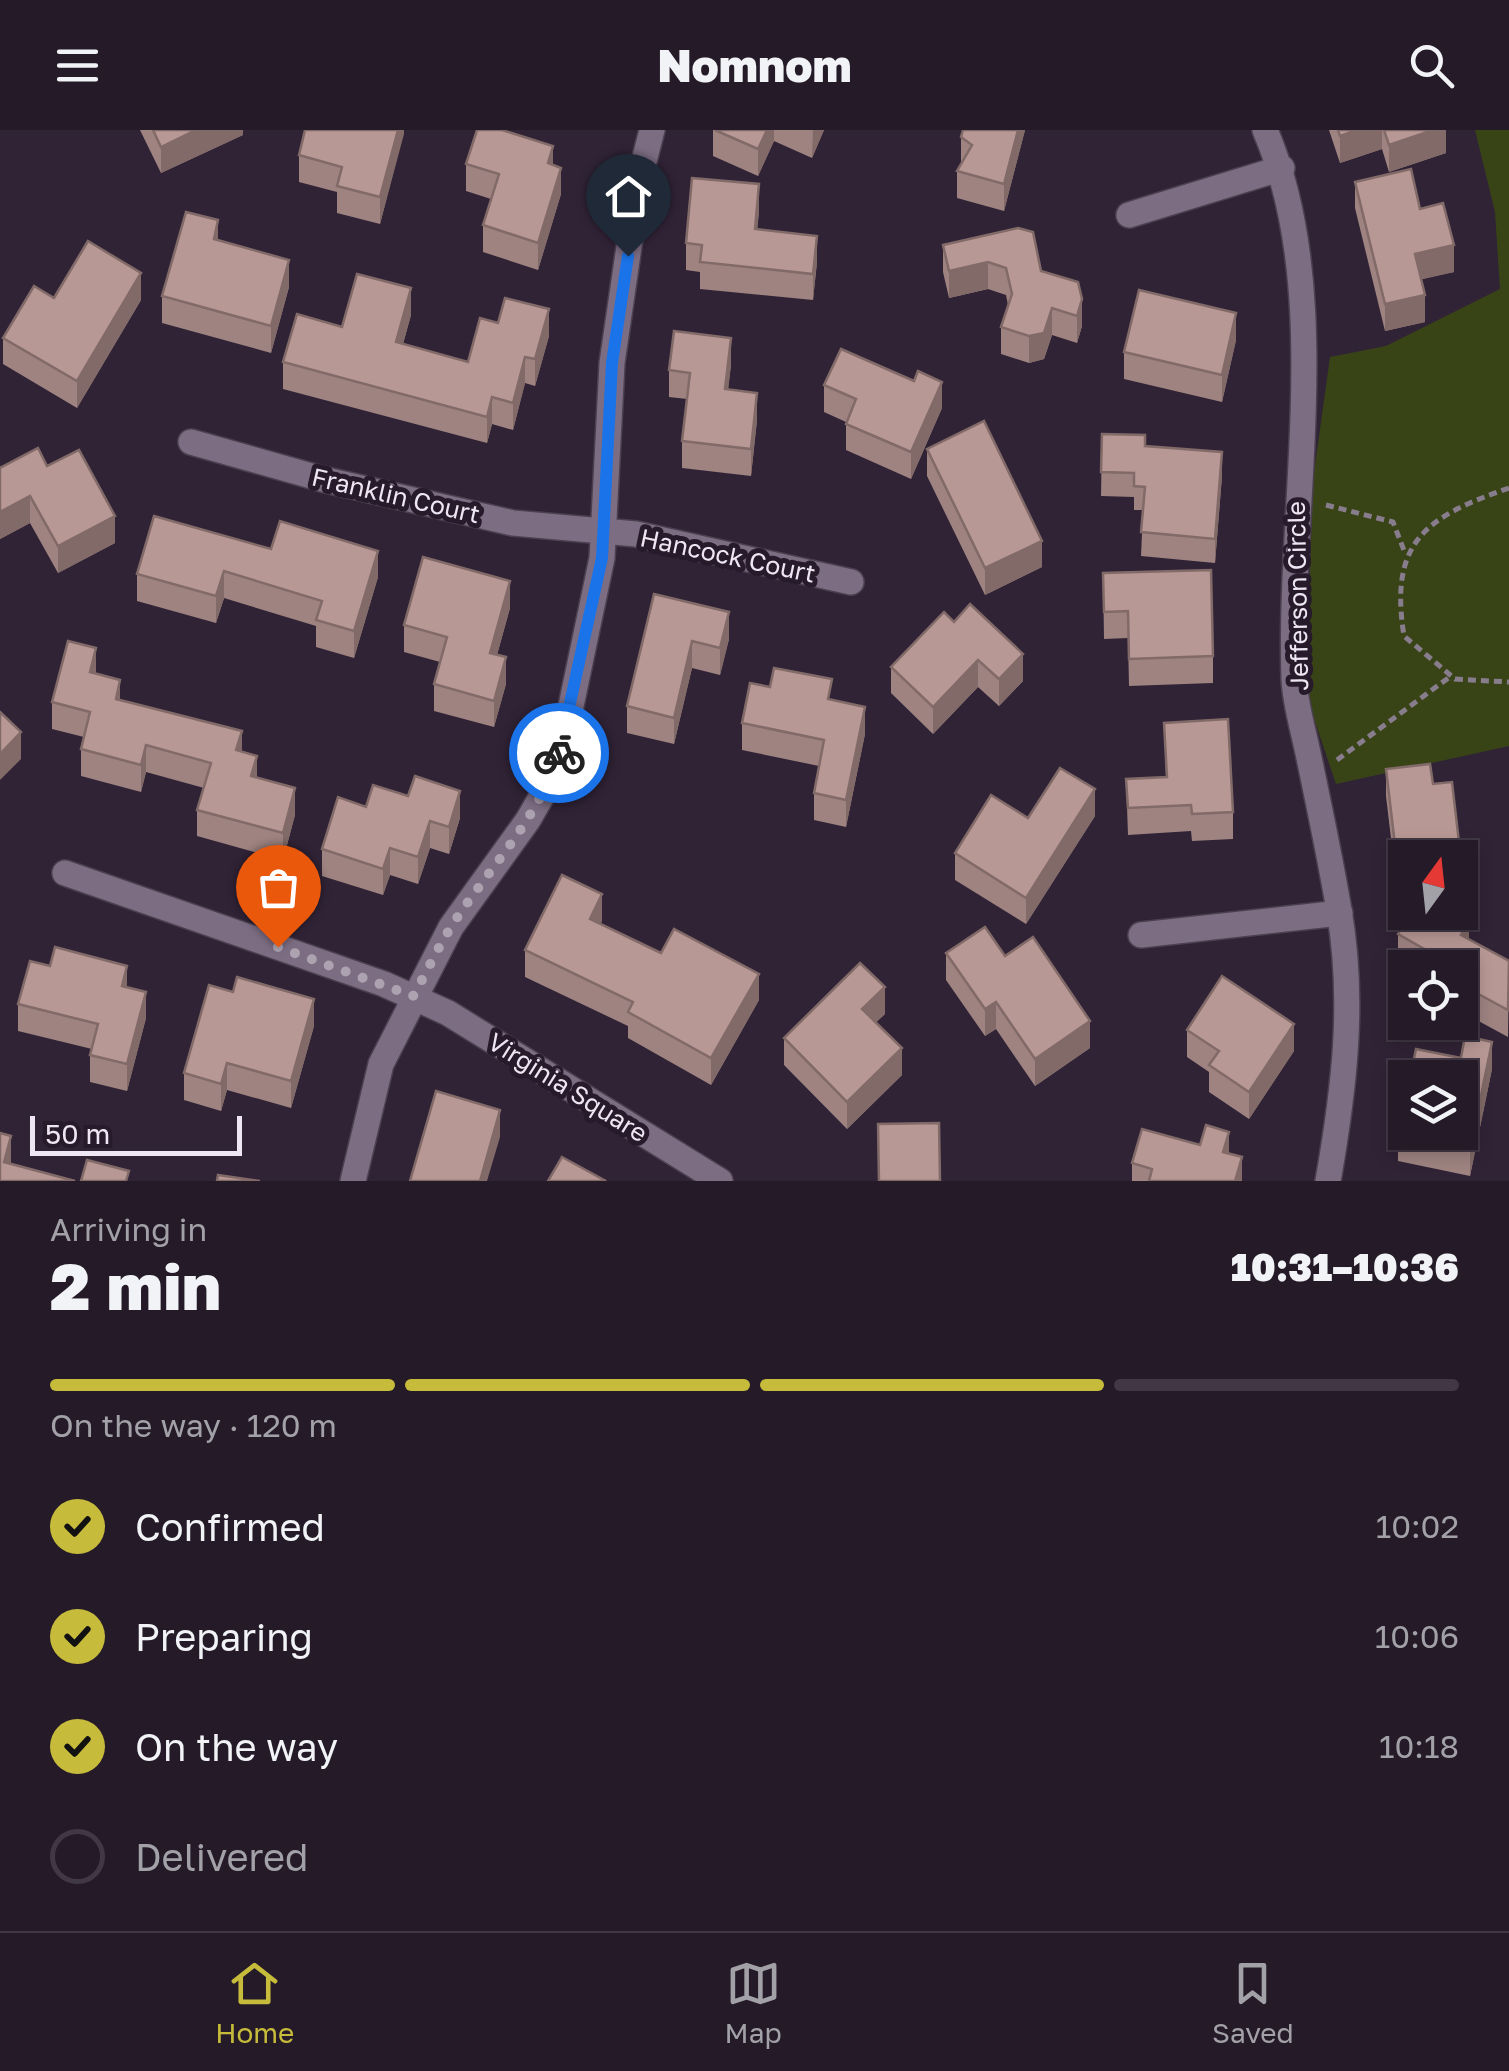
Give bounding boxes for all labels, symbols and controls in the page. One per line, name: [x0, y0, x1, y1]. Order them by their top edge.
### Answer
icon: menu: [50, 38, 105, 93]
text: Nomnom: [657, 38, 852, 92]
icon: search: [1404, 38, 1459, 93]
pin: [586, 154, 671, 257]
icon: home: [601, 169, 656, 224]
street label: Franklin Court: [309, 461, 483, 529]
street label: Jefferson Circle: [1280, 501, 1314, 691]
street label: Hancock Court: [637, 521, 819, 589]
courier: [509, 703, 609, 803]
icon: bike: [532, 726, 587, 781]
north arrow: [1388, 840, 1478, 930]
map controls: [1388, 840, 1478, 1150]
pin: [236, 845, 321, 948]
icon: bag: [251, 860, 306, 915]
button: locate: [1388, 950, 1478, 1040]
street label: Virginia Square: [483, 1026, 653, 1148]
button: layers: [1388, 1060, 1478, 1150]
scale bar: [30, 1111, 242, 1156]
text: 50 m: [45, 1117, 110, 1150]
text: Arriving in: [50, 1210, 207, 1248]
text: 10:31–10:36: [1231, 1244, 1459, 1289]
text: 2 min: [50, 1246, 221, 1324]
text: On the way · 120 m: [50, 1406, 337, 1444]
icon: check: [50, 1499, 105, 1554]
text: Confirmed: [135, 1504, 325, 1549]
text: 10:02: [1376, 1507, 1459, 1545]
icon: check: [50, 1609, 105, 1664]
text: Preparing: [135, 1614, 313, 1659]
text: 10:06: [1375, 1617, 1459, 1655]
icon: check: [50, 1719, 105, 1774]
text: On the way: [135, 1724, 338, 1769]
text: 10:18: [1379, 1727, 1459, 1765]
text: Delivered: [135, 1834, 308, 1879]
tab: Home: [215, 1956, 294, 2049]
tab: Map: [725, 1956, 782, 2049]
tab: Saved: [1212, 1956, 1294, 2049]

